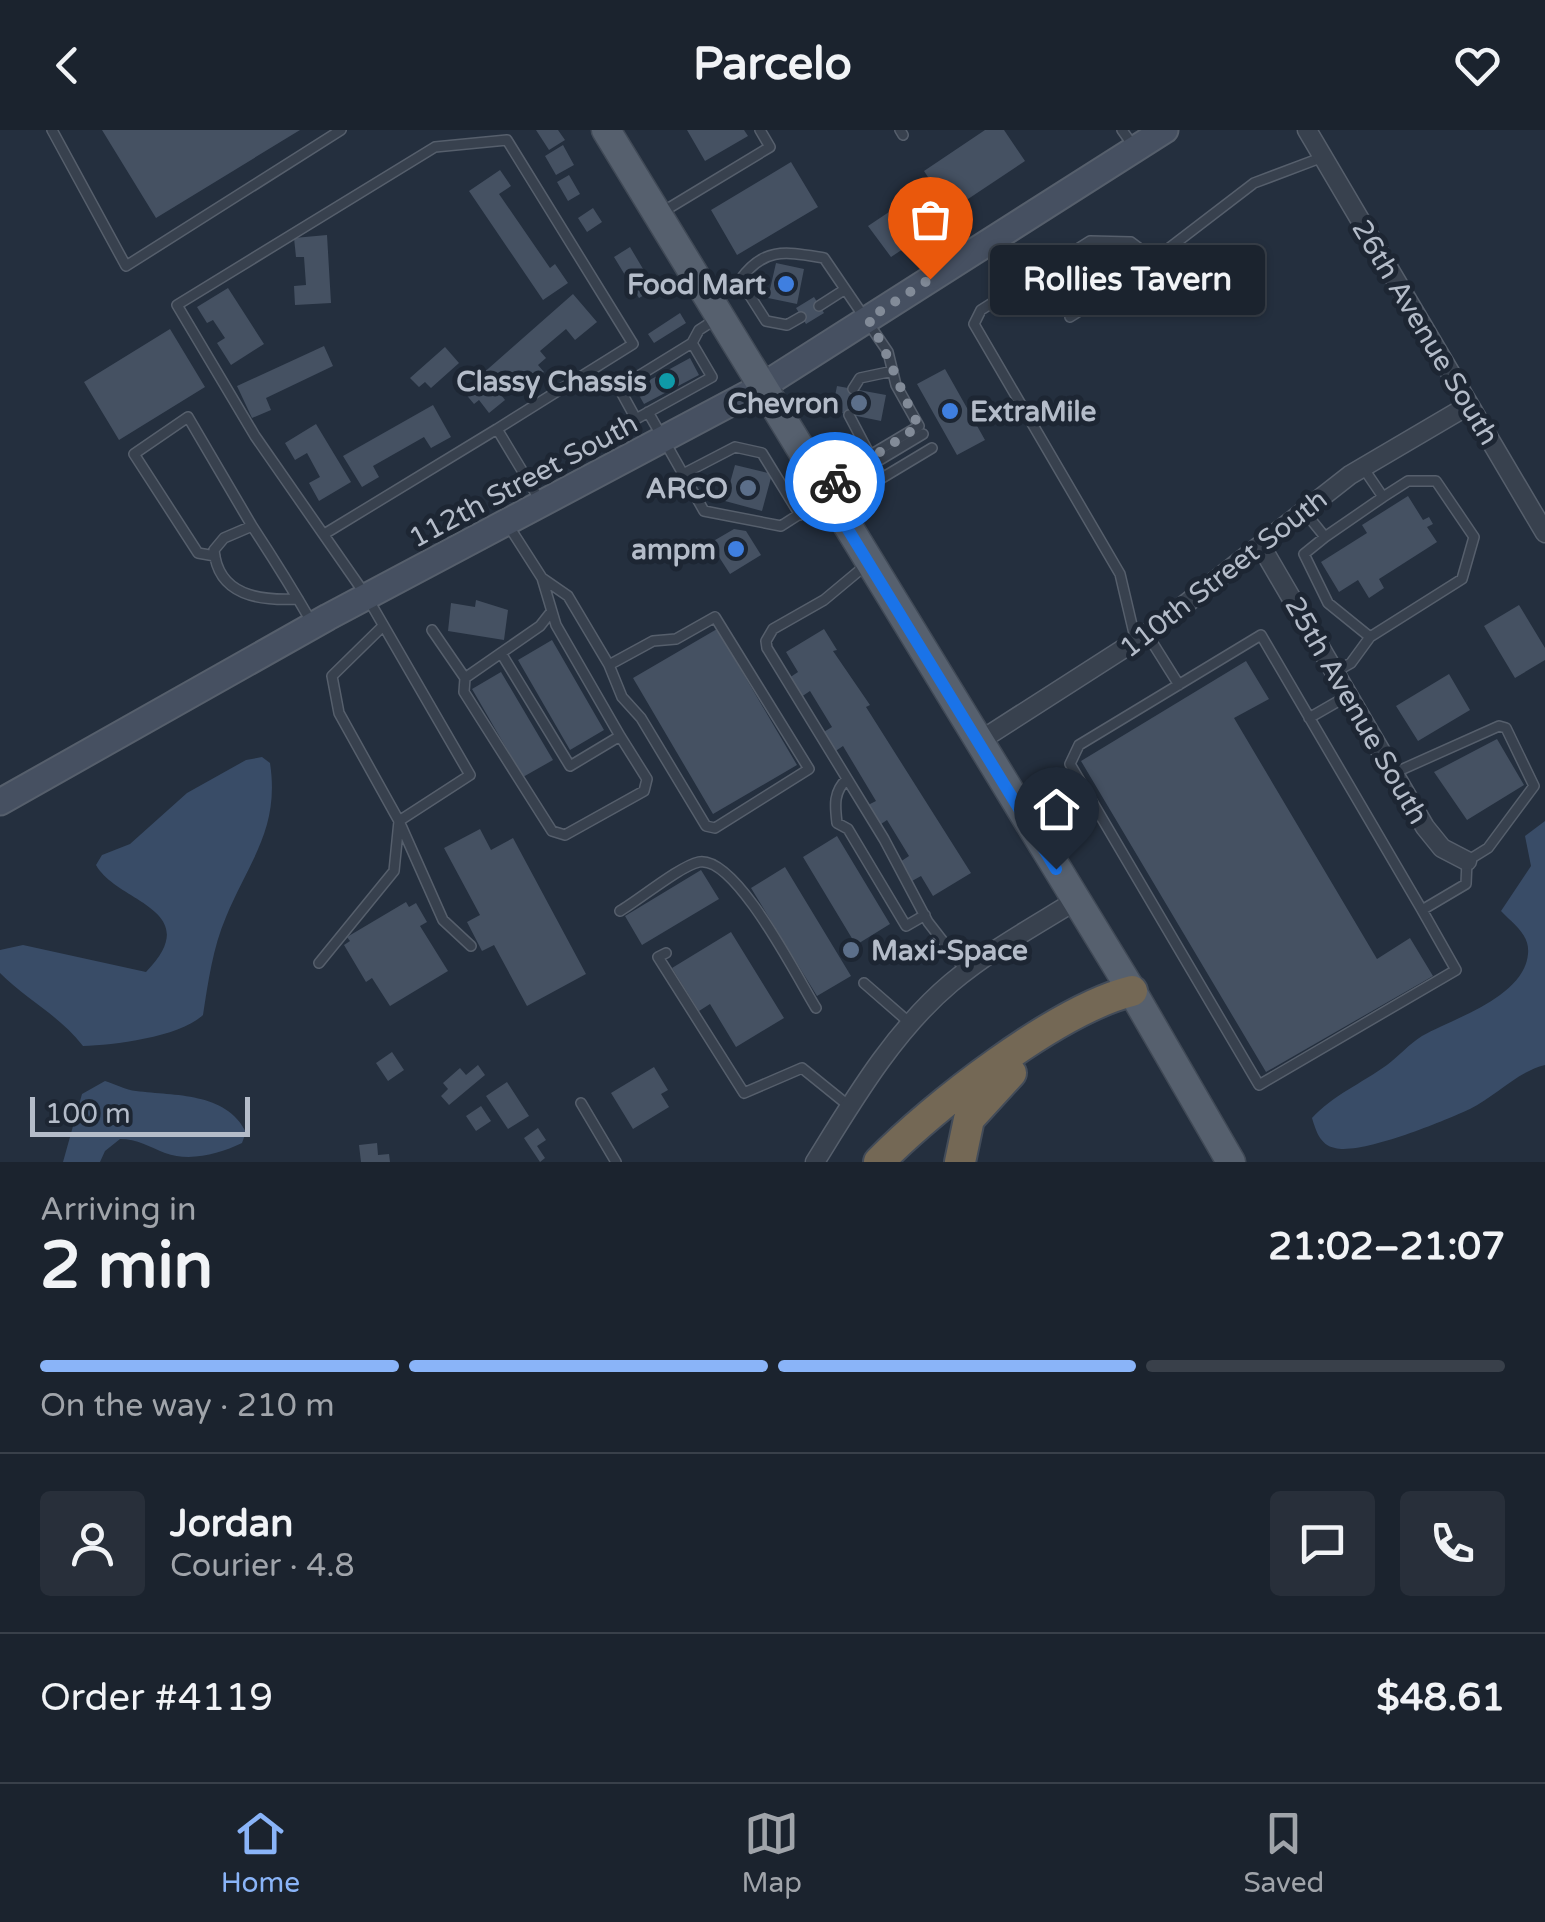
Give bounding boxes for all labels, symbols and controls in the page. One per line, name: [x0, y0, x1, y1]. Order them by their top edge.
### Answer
icon: back: [40, 38, 95, 93]
text: Parcelo: [693, 38, 852, 92]
icon: heart: [1450, 38, 1505, 93]
pin: [888, 177, 973, 280]
icon: bag: [903, 192, 958, 247]
street label: 26th Avenue South: [1344, 214, 1506, 451]
callout: Rollies Tavern: [990, 244, 1265, 314]
text: Rollies Tavern: [1023, 261, 1232, 299]
place label: Food Mart: [627, 268, 766, 302]
marker: Food Mart: [775, 273, 797, 295]
place label: Classy Chassis: [456, 365, 647, 399]
marker: Classy Chassis: [656, 370, 678, 392]
place label: Chevron: [728, 387, 839, 421]
marker: Chevron: [848, 392, 870, 414]
place label: ExtraMile: [970, 395, 1096, 429]
marker: ExtraMile: [939, 400, 961, 422]
street label: 112th Street South: [403, 406, 644, 556]
courier: [785, 432, 885, 532]
icon: bike: [808, 455, 863, 510]
place label: ARCO: [646, 472, 728, 506]
marker: ARCO: [737, 477, 759, 499]
street label: 110th Street South: [1113, 482, 1334, 665]
place label: ampm: [631, 533, 716, 567]
marker: ampm: [725, 538, 747, 560]
street label: 25th Avenue South: [1277, 591, 1435, 830]
pin: [1014, 767, 1099, 870]
icon: home: [1029, 782, 1084, 837]
place label: Maxi-Space: [871, 934, 1028, 968]
marker: Maxi-Space: [840, 939, 862, 961]
scale bar: [30, 1092, 250, 1136]
text: 100 m: [45, 1097, 131, 1131]
text: Arriving in: [40, 1191, 197, 1229]
text: 21:02–21:07: [1268, 1224, 1505, 1270]
text: 2 min: [40, 1227, 213, 1306]
text: On the way · 210 m: [40, 1387, 335, 1425]
button: person: [40, 1491, 145, 1596]
button: chat: [1270, 1491, 1375, 1596]
button: phone: [1400, 1491, 1505, 1596]
text: Jordan: [170, 1501, 293, 1547]
text: Courier · 4.8: [170, 1547, 355, 1585]
text: Order #4119: [40, 1675, 273, 1721]
text: $48.61: [1376, 1675, 1505, 1721]
tab: Home: [221, 1806, 300, 1900]
tab: Map: [741, 1806, 802, 1900]
tab: Saved: [1243, 1806, 1324, 1900]

